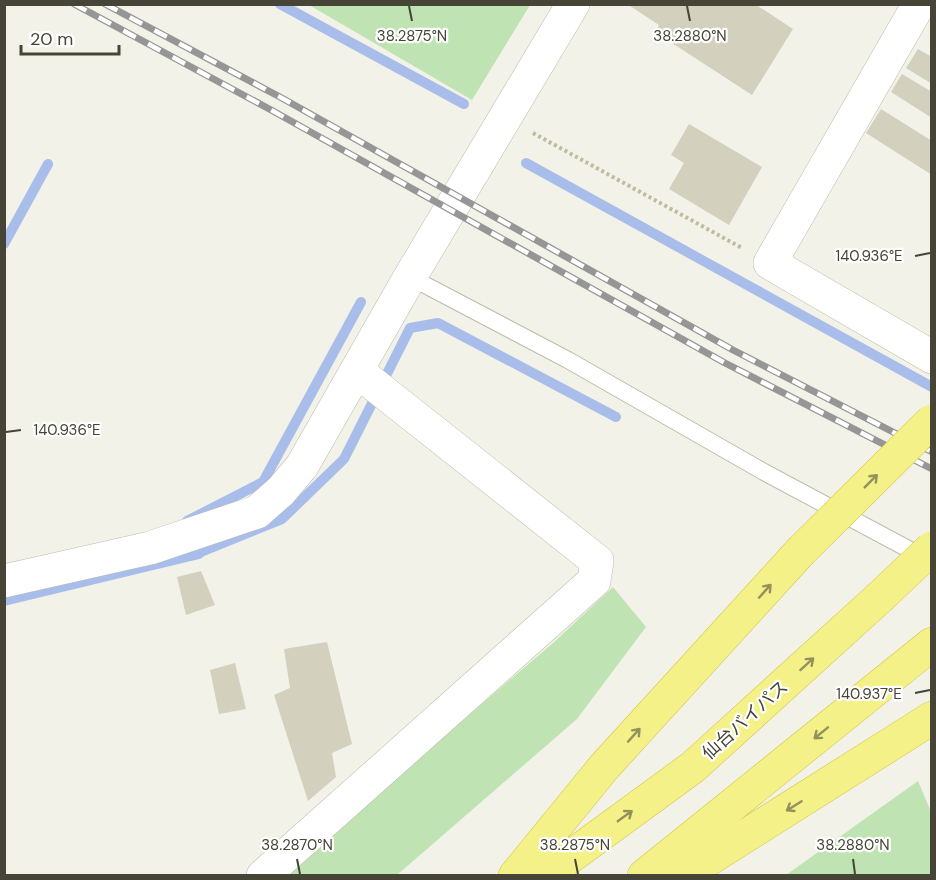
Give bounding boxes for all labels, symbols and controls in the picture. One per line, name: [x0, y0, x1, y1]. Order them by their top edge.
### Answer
scale bar: [21, 18, 118, 56]
text: 38.2875°N: [377, 26, 447, 46]
text: 38.2880°N: [653, 26, 727, 46]
text: 20 m: [30, 27, 73, 51]
text: 140.936°E: [835, 246, 903, 266]
text: 140.936°E: [33, 420, 101, 440]
one-way arrow: [864, 474, 879, 489]
one-way arrow: [758, 583, 772, 598]
one-way arrow: [799, 657, 814, 671]
street label: 仙台バイパス: [697, 675, 793, 765]
text: 140.937°E: [836, 684, 902, 704]
one-way arrow: [813, 726, 829, 739]
one-way arrow: [627, 727, 641, 742]
one-way arrow: [786, 800, 803, 812]
one-way arrow: [617, 810, 633, 823]
text: 38.2870°N: [261, 835, 333, 855]
text: 38.2875°N: [540, 835, 610, 855]
text: 38.2880°N: [816, 835, 890, 855]

